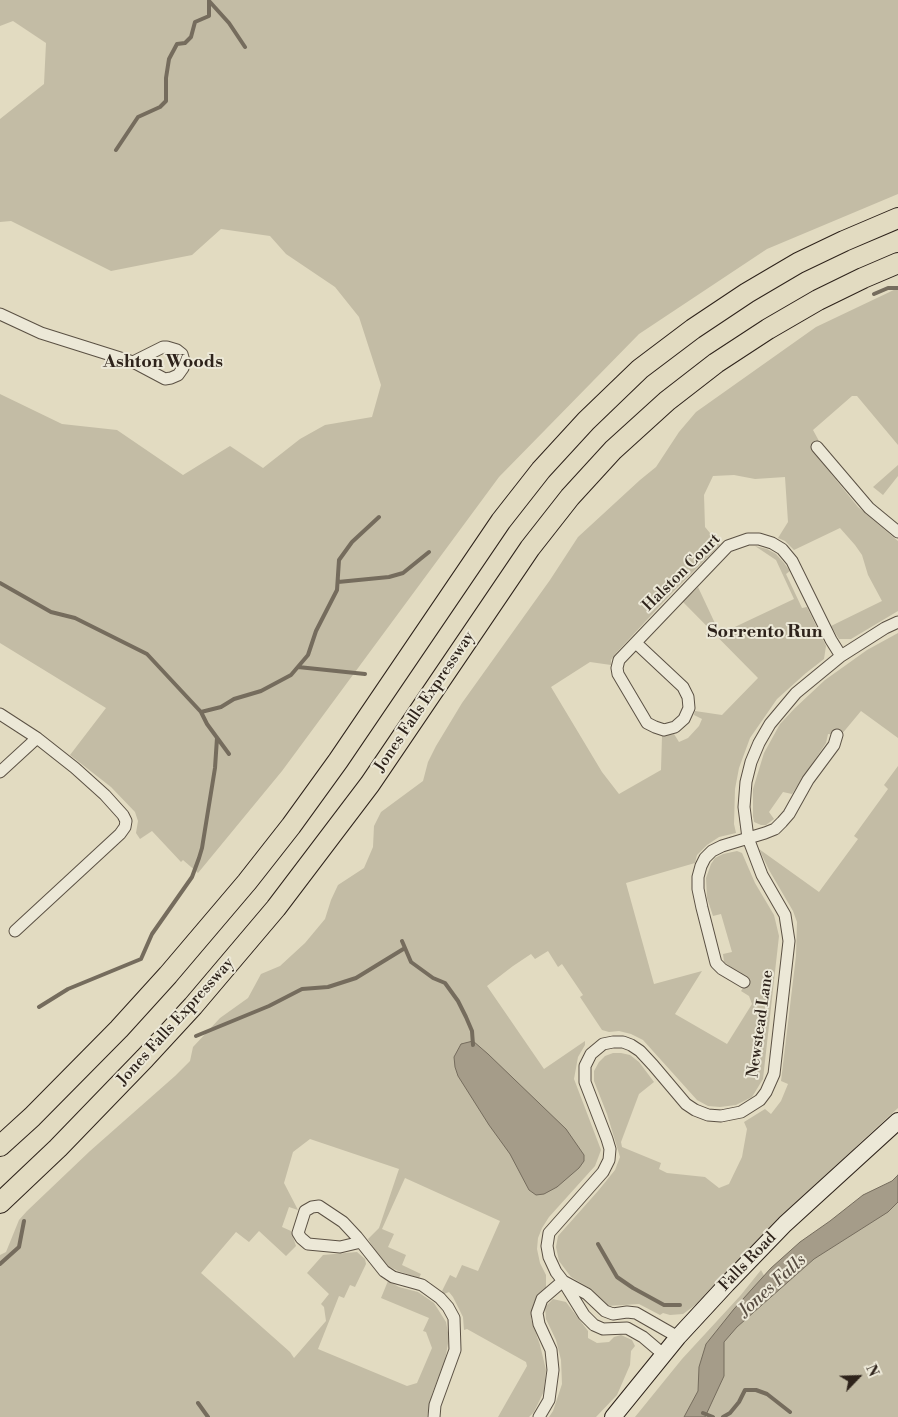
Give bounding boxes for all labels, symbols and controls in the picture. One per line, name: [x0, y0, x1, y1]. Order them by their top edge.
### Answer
district label: Ashton Woods: [103, 352, 223, 374]
street label: Halston Court: [639, 530, 725, 616]
district label: Sorrento Run: [707, 622, 823, 644]
street label: Jones Falls Expressway: [371, 628, 479, 776]
street label: Jones Falls Expressway: [113, 954, 239, 1090]
street label: Newstead Lane: [744, 969, 778, 1079]
street label: Falls Road: [715, 1229, 781, 1295]
water label: Jones Falls: [735, 1250, 811, 1322]
north arrow: [833, 1352, 883, 1402]
text: N: [861, 1362, 882, 1380]

